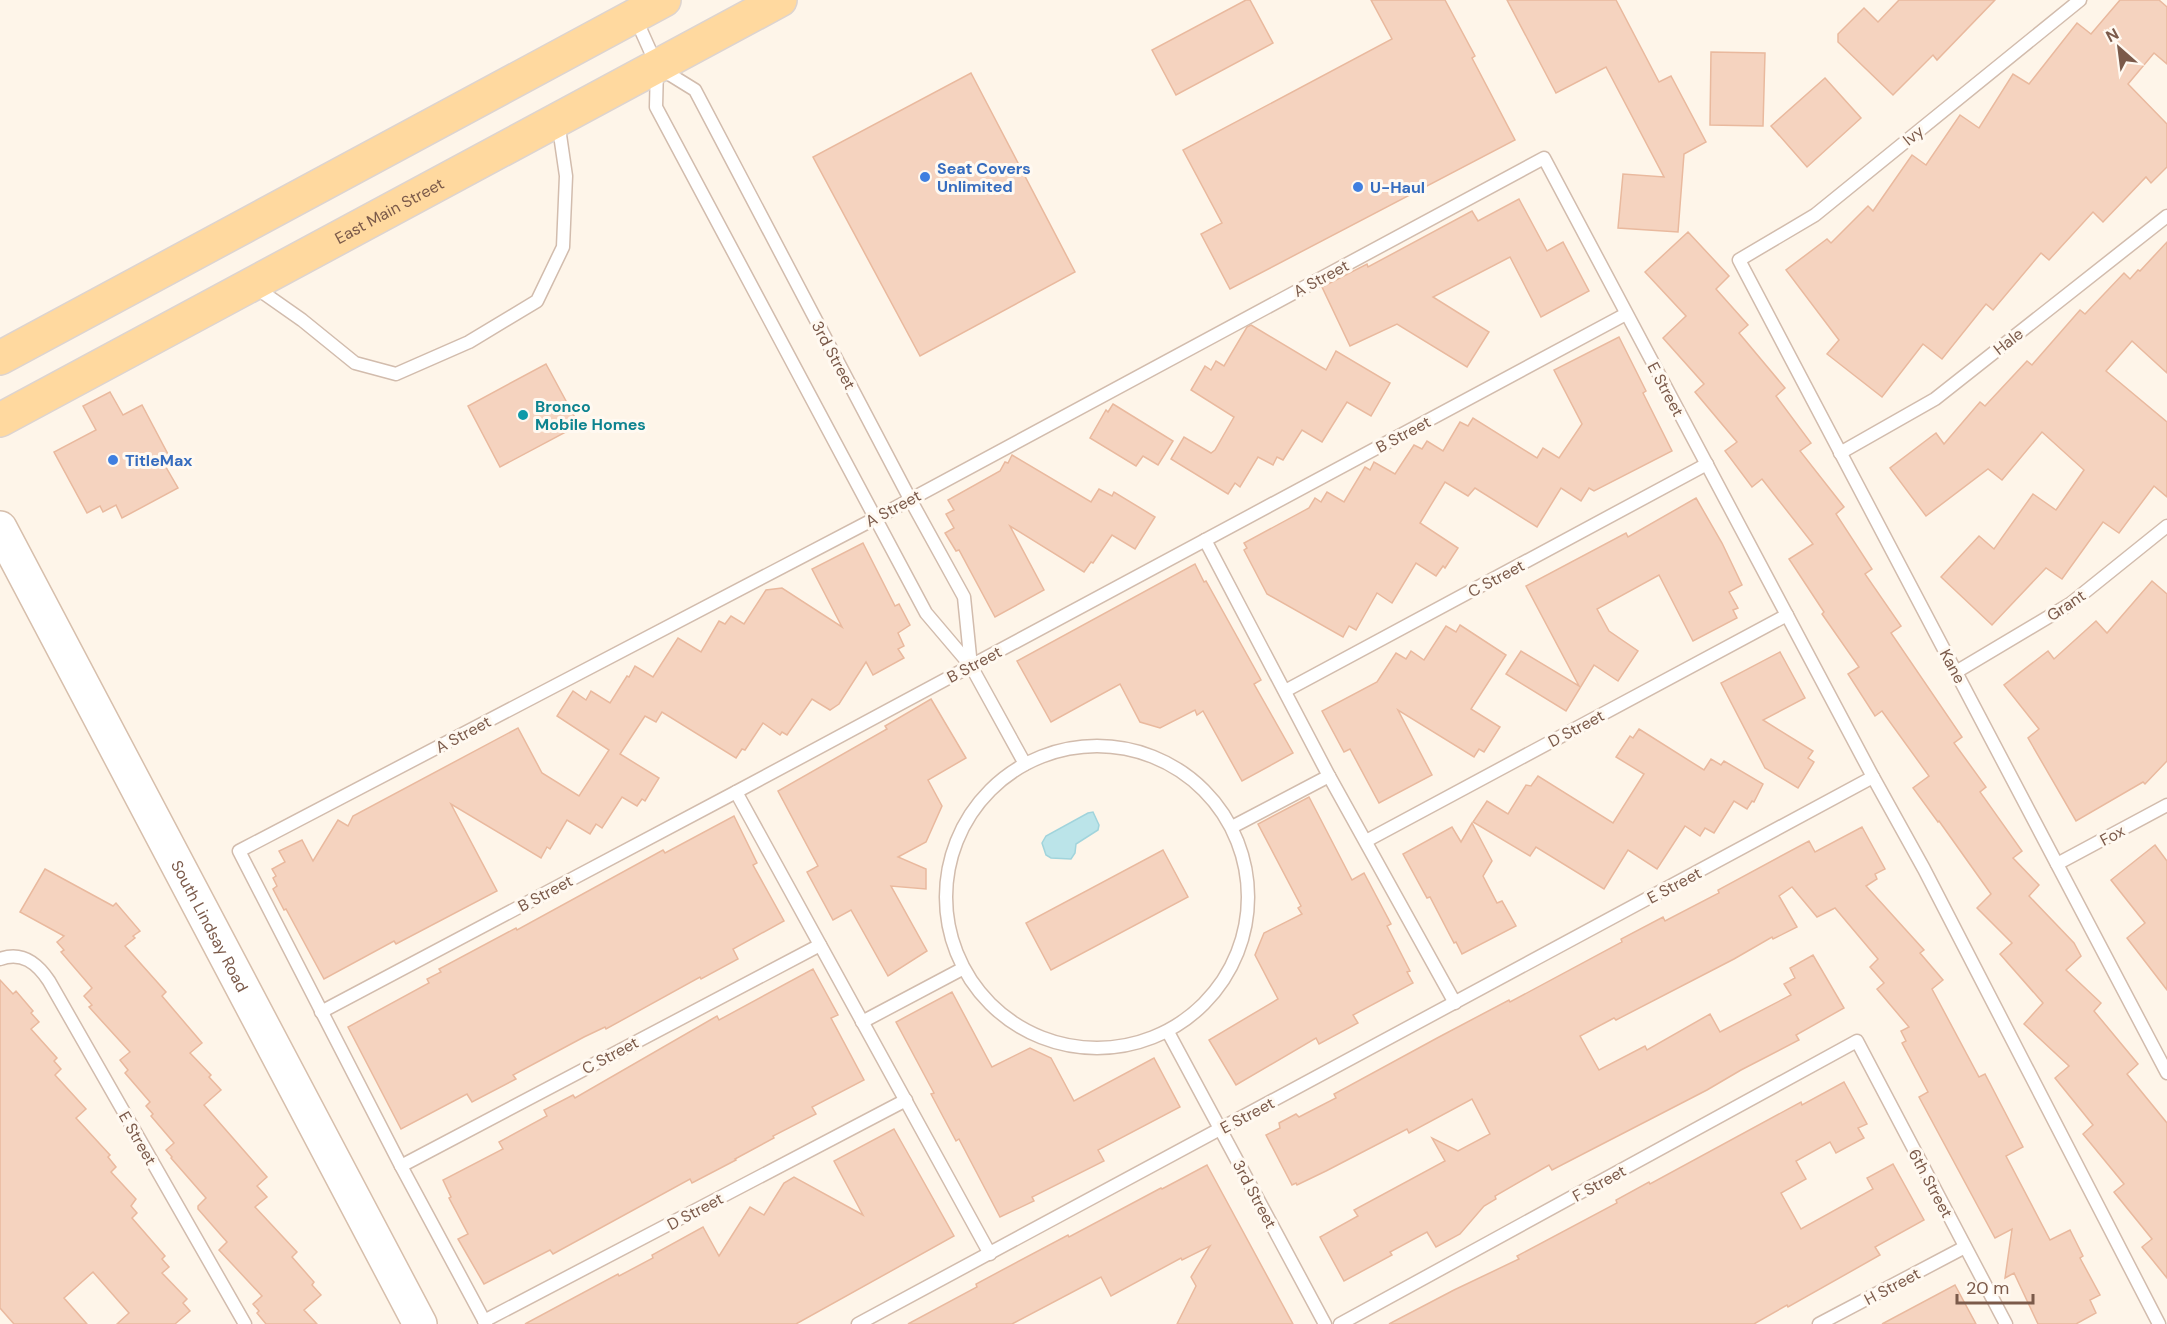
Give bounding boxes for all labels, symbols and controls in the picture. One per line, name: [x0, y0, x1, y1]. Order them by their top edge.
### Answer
north arrow: [2089, 18, 2149, 78]
text: N: [2102, 23, 2122, 47]
street label: Ivy: [1899, 121, 1928, 150]
place label: Seat Covers Unlimited: [937, 158, 1031, 197]
marker: Seat Covers Unlimited: [918, 170, 932, 184]
street label: East Main Street: [331, 173, 448, 249]
place label: U-Haul: [1370, 177, 1425, 198]
marker: U-Haul: [1351, 180, 1365, 194]
street label: A Street: [1290, 255, 1353, 302]
street label: 3rd Street: [807, 317, 860, 393]
street label: Hale: [1989, 323, 2027, 360]
street label: E Street: [1643, 358, 1689, 420]
place label: Bronco Mobile Homes: [535, 396, 646, 435]
marker: Bronco Mobile Homes: [516, 408, 530, 422]
street label: B Street: [1372, 411, 1434, 458]
place label: TitleMax: [125, 450, 192, 471]
marker: TitleMax: [106, 453, 120, 467]
street label: A Street: [862, 485, 925, 532]
street label: C Street: [1464, 555, 1528, 602]
street label: Grant: [2043, 585, 2090, 626]
street label: B Street: [943, 641, 1005, 688]
street label: Kane: [1935, 645, 1970, 687]
street label: D Street: [1545, 705, 1608, 752]
street label: A Street: [432, 711, 495, 758]
street label: Fox: [2096, 820, 2128, 851]
street label: South Lindsay Road: [166, 857, 253, 996]
street label: E Street: [1643, 862, 1705, 908]
street label: B Street: [514, 870, 576, 917]
street label: C Street: [578, 1032, 642, 1079]
street label: E Street: [1216, 1092, 1278, 1138]
street label: E Street: [114, 1108, 161, 1169]
street label: 6th Street: [1904, 1145, 1957, 1221]
street label: 3rd Street: [1228, 1156, 1281, 1232]
street label: F Street: [1569, 1160, 1630, 1207]
street label: D Street: [664, 1188, 727, 1235]
street label: H Street: [1861, 1263, 1924, 1310]
scale bar: [1957, 1267, 2034, 1305]
text: 20 m: [1966, 1276, 2009, 1300]

